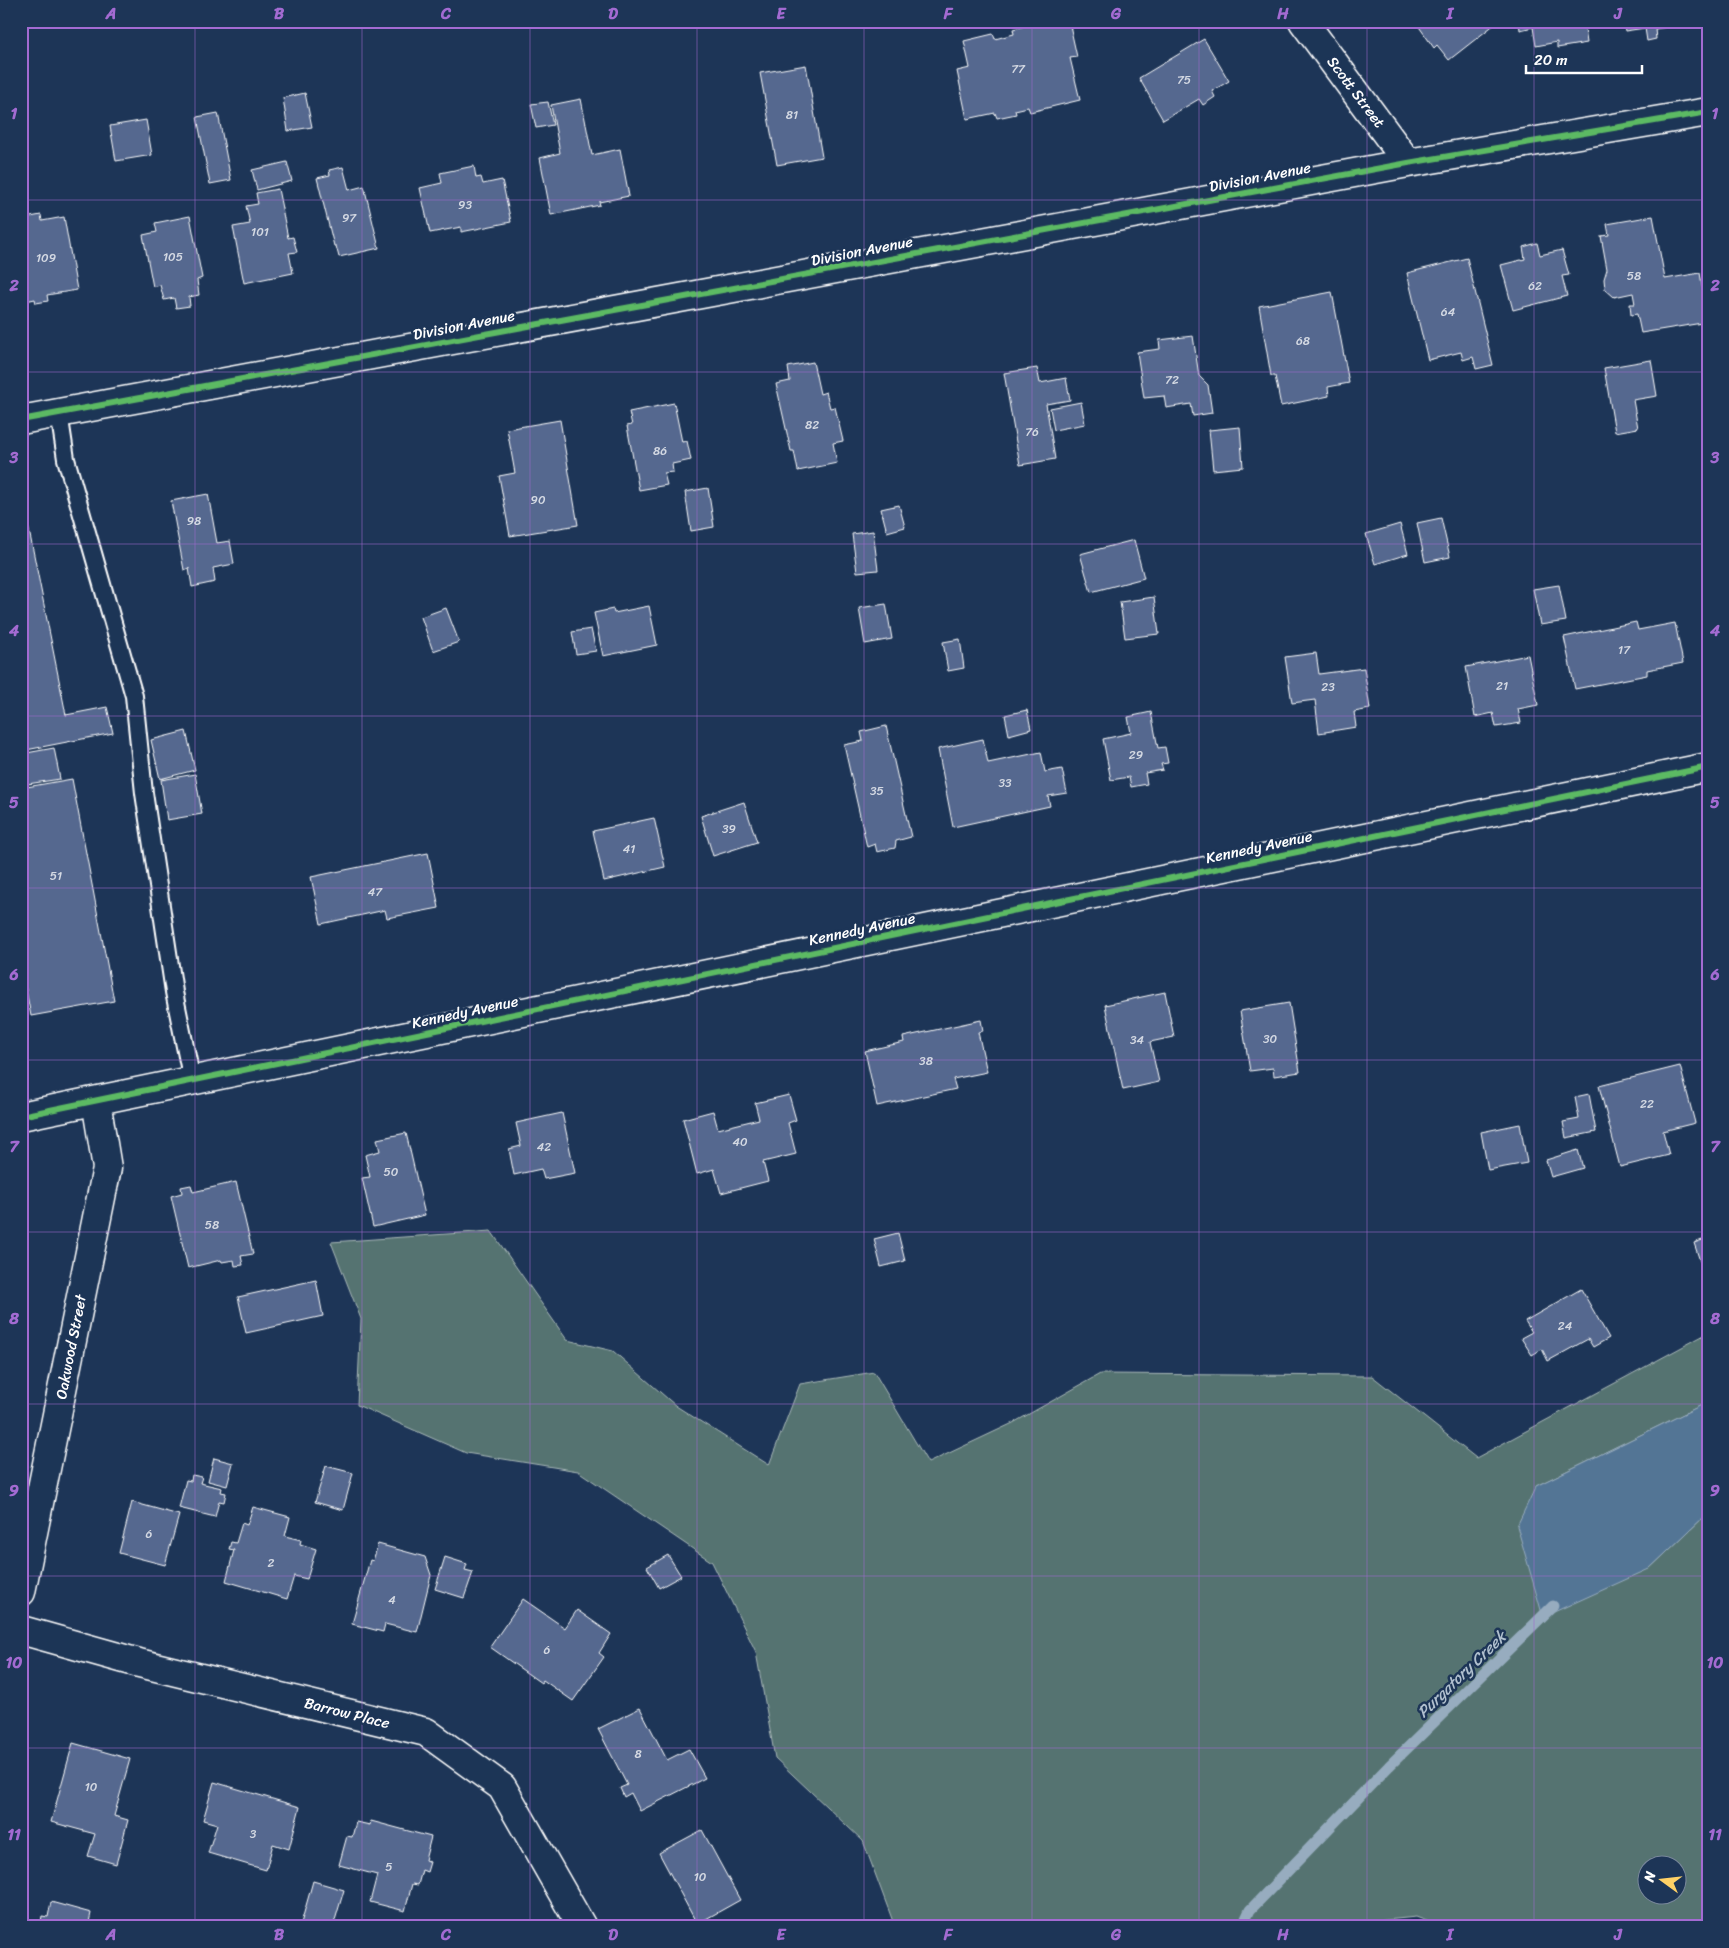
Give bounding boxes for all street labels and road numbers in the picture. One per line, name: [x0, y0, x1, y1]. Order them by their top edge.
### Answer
street label: Scott Street: [1320, 50, 1392, 134]
street label: Division Avenue: [1207, 154, 1313, 200]
street label: Division Avenue: [809, 228, 915, 274]
street label: Division Avenue: [411, 302, 517, 348]
street label: Kennedy Avenue: [1203, 823, 1315, 871]
street label: Kennedy Avenue: [806, 905, 918, 953]
street label: Kennedy Avenue: [409, 988, 521, 1036]
street label: Oakwood Street: [48, 1292, 94, 1402]
street label: Barrow Place: [302, 1690, 393, 1736]

